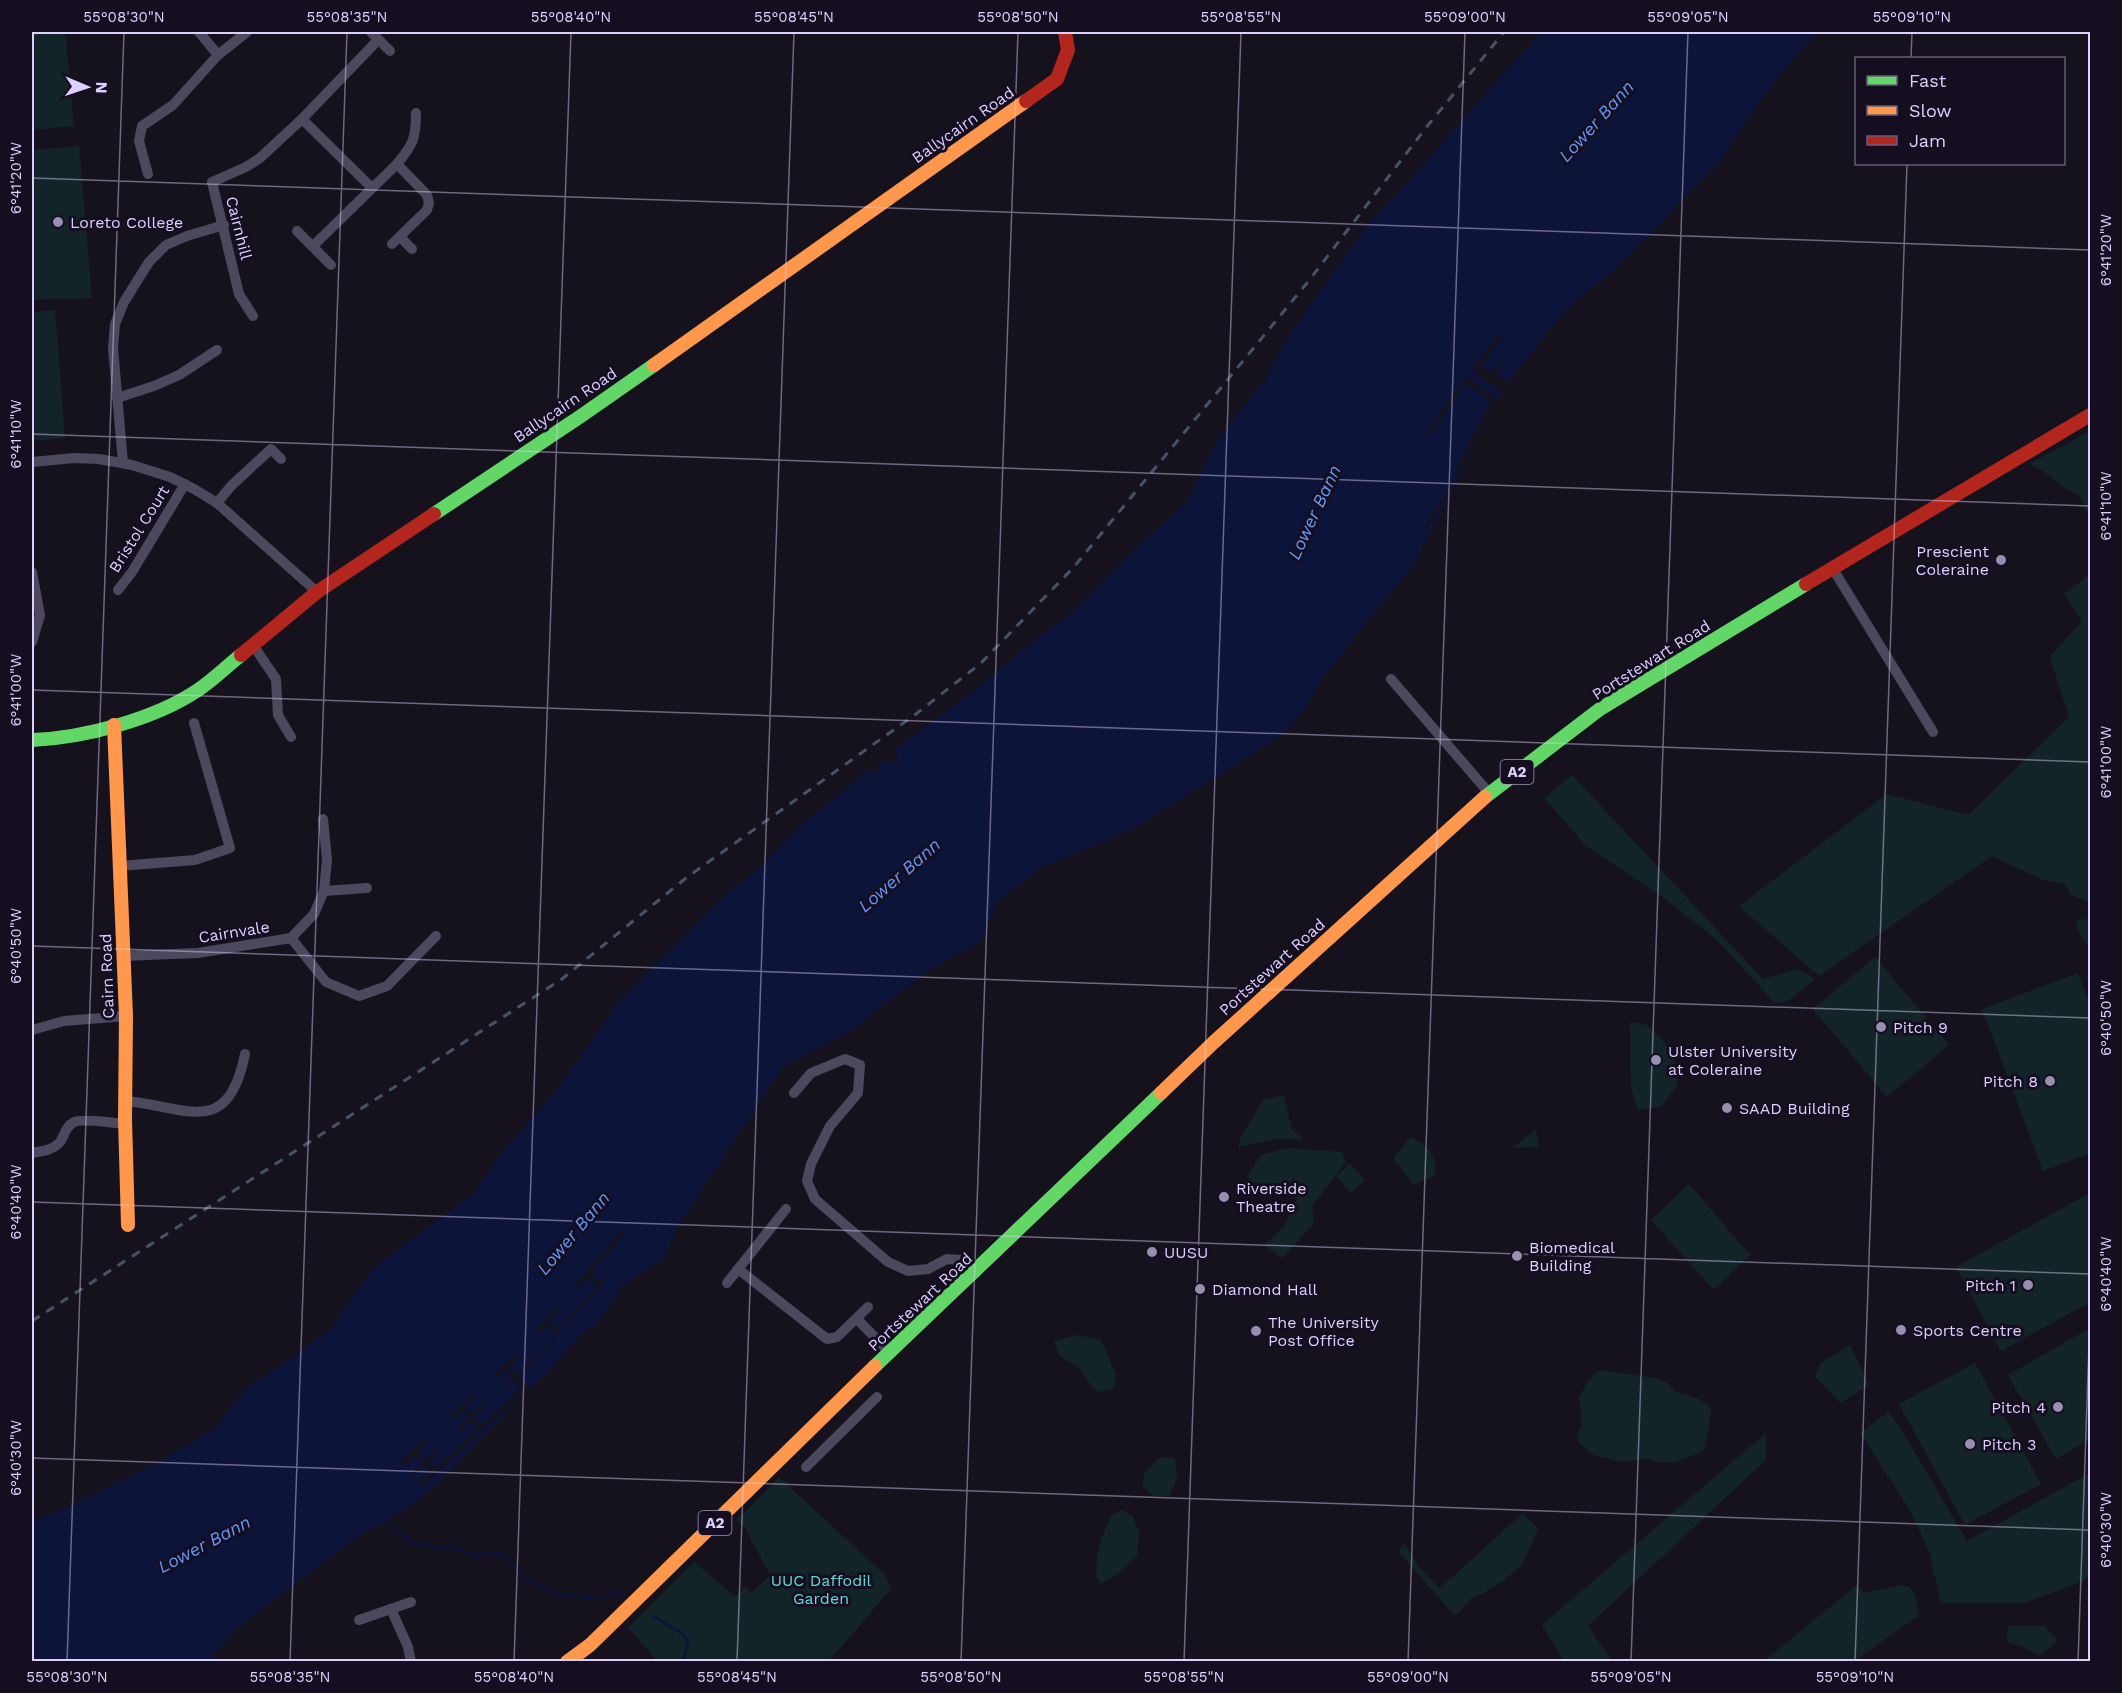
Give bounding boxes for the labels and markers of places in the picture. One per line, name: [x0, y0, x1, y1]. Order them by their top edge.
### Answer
place label: Loreto College: [70, 213, 183, 232]
marker: Loreto College: [51, 215, 65, 229]
place label: Prescient Coleraine: [1916, 542, 1989, 579]
marker: Prescient Coleraine: [1994, 553, 2008, 567]
place label: Pitch 9: [1893, 1018, 1948, 1037]
marker: Pitch 9: [1874, 1020, 1888, 1034]
place label: Ulster University at Coleraine: [1668, 1042, 1798, 1079]
marker: Ulster University at Coleraine: [1649, 1053, 1663, 1067]
place label: Pitch 8: [1983, 1072, 2038, 1091]
marker: Pitch 8: [2043, 1074, 2057, 1088]
place label: SAAD Building: [1739, 1099, 1850, 1118]
marker: SAAD Building: [1720, 1101, 1734, 1115]
place label: Riverside Theatre: [1236, 1179, 1307, 1216]
marker: Riverside Theatre: [1217, 1190, 1231, 1204]
place label: Biomedical Building: [1529, 1238, 1615, 1275]
place label: UUSU: [1164, 1243, 1208, 1262]
marker: UUSU: [1145, 1245, 1159, 1259]
marker: Biomedical Building: [1510, 1249, 1524, 1263]
place label: Pitch 1: [1965, 1276, 2016, 1295]
marker: Pitch 1: [2021, 1278, 2035, 1292]
place label: Diamond Hall: [1212, 1280, 1318, 1299]
marker: Diamond Hall: [1193, 1282, 1207, 1296]
place label: The University Post Office: [1268, 1313, 1379, 1350]
place label: Sports Centre: [1913, 1321, 2022, 1340]
marker: Sports Centre: [1894, 1323, 1908, 1337]
marker: The University Post Office: [1249, 1324, 1263, 1338]
place label: Pitch 4: [1991, 1398, 2046, 1417]
marker: Pitch 4: [2051, 1400, 2065, 1414]
place label: Pitch 3: [1982, 1435, 2036, 1454]
marker: Pitch 3: [1963, 1437, 1977, 1451]

